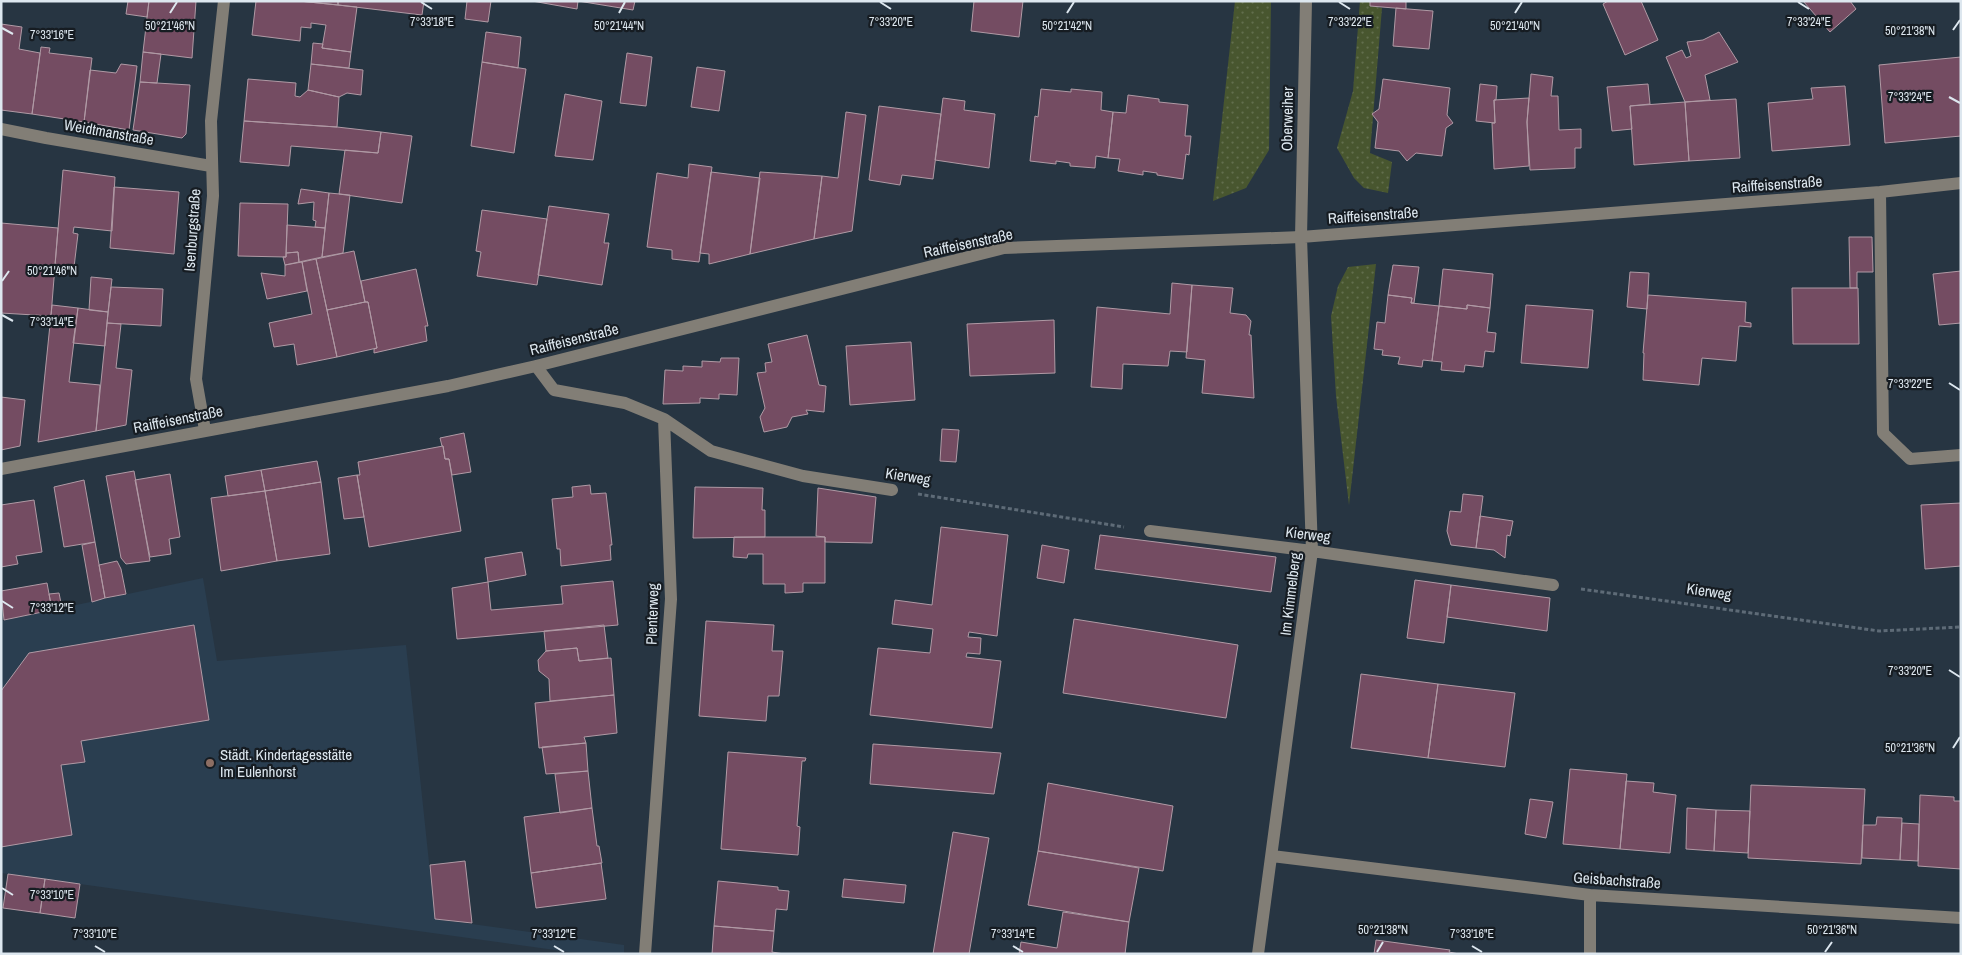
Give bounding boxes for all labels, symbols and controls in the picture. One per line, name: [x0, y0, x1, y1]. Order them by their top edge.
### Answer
text: 7°33'18"E: [410, 14, 454, 30]
text: 7°33'20"E: [869, 14, 913, 30]
text: 7°33'22"E: [1328, 14, 1372, 30]
text: 7°33'24"E: [1787, 14, 1831, 30]
text: 50°21'46"N: [145, 18, 195, 34]
text: 50°21'44"N: [594, 18, 644, 34]
text: 50°21'42"N: [1042, 18, 1092, 34]
text: 50°21'40"N: [1490, 18, 1540, 34]
text: 50°21'38"N: [1885, 23, 1935, 39]
text: 7°33'16"E: [30, 27, 74, 43]
street label: Oberweiher: [1276, 87, 1298, 151]
text: 7°33'24"E: [1888, 89, 1932, 105]
street label: Weidtmanstraße: [63, 114, 156, 150]
street label: Raiffeisenstraße: [1731, 170, 1823, 198]
street label: Isenburgstraße: [179, 188, 205, 272]
street label: Raiffeisenstraße: [1327, 201, 1419, 229]
street label: Raiffeisenstraße: [921, 223, 1015, 263]
text: 50°21'46"N: [27, 263, 77, 279]
text: 7°33'14"E: [30, 314, 74, 330]
street label: Raiffeisenstraße: [527, 318, 621, 360]
text: 7°33'22"E: [1888, 376, 1932, 392]
street label: Raiffeisenstraße: [131, 400, 225, 438]
street label: Kierweg: [884, 462, 932, 490]
street label: Kierweg: [1284, 521, 1332, 547]
street label: Im Kimmelberg: [1274, 551, 1306, 637]
street label: Kierweg: [1685, 577, 1733, 605]
street label: Plenterweg: [640, 583, 664, 645]
text: 7°33'12"E: [30, 600, 74, 616]
text: 7°33'20"E: [1888, 663, 1932, 679]
text: 50°21'36"N: [1885, 740, 1935, 756]
place label: Städt. Kindertagesstätte Im Eulenhorst: [220, 744, 352, 782]
marker: Städt. Kindertagesstätte Im Eulenhorst: [204, 757, 216, 769]
street label: Geisbachstraße: [1573, 866, 1662, 894]
text: 7°33'10"E: [30, 887, 74, 903]
text: 50°21'38"N: [1358, 922, 1408, 938]
text: 50°21'36"N: [1807, 922, 1857, 938]
text: 7°33'10"E: [73, 926, 117, 942]
text: 7°33'12"E: [532, 926, 576, 942]
text: 7°33'14"E: [991, 926, 1035, 942]
text: 7°33'16"E: [1450, 926, 1494, 942]

